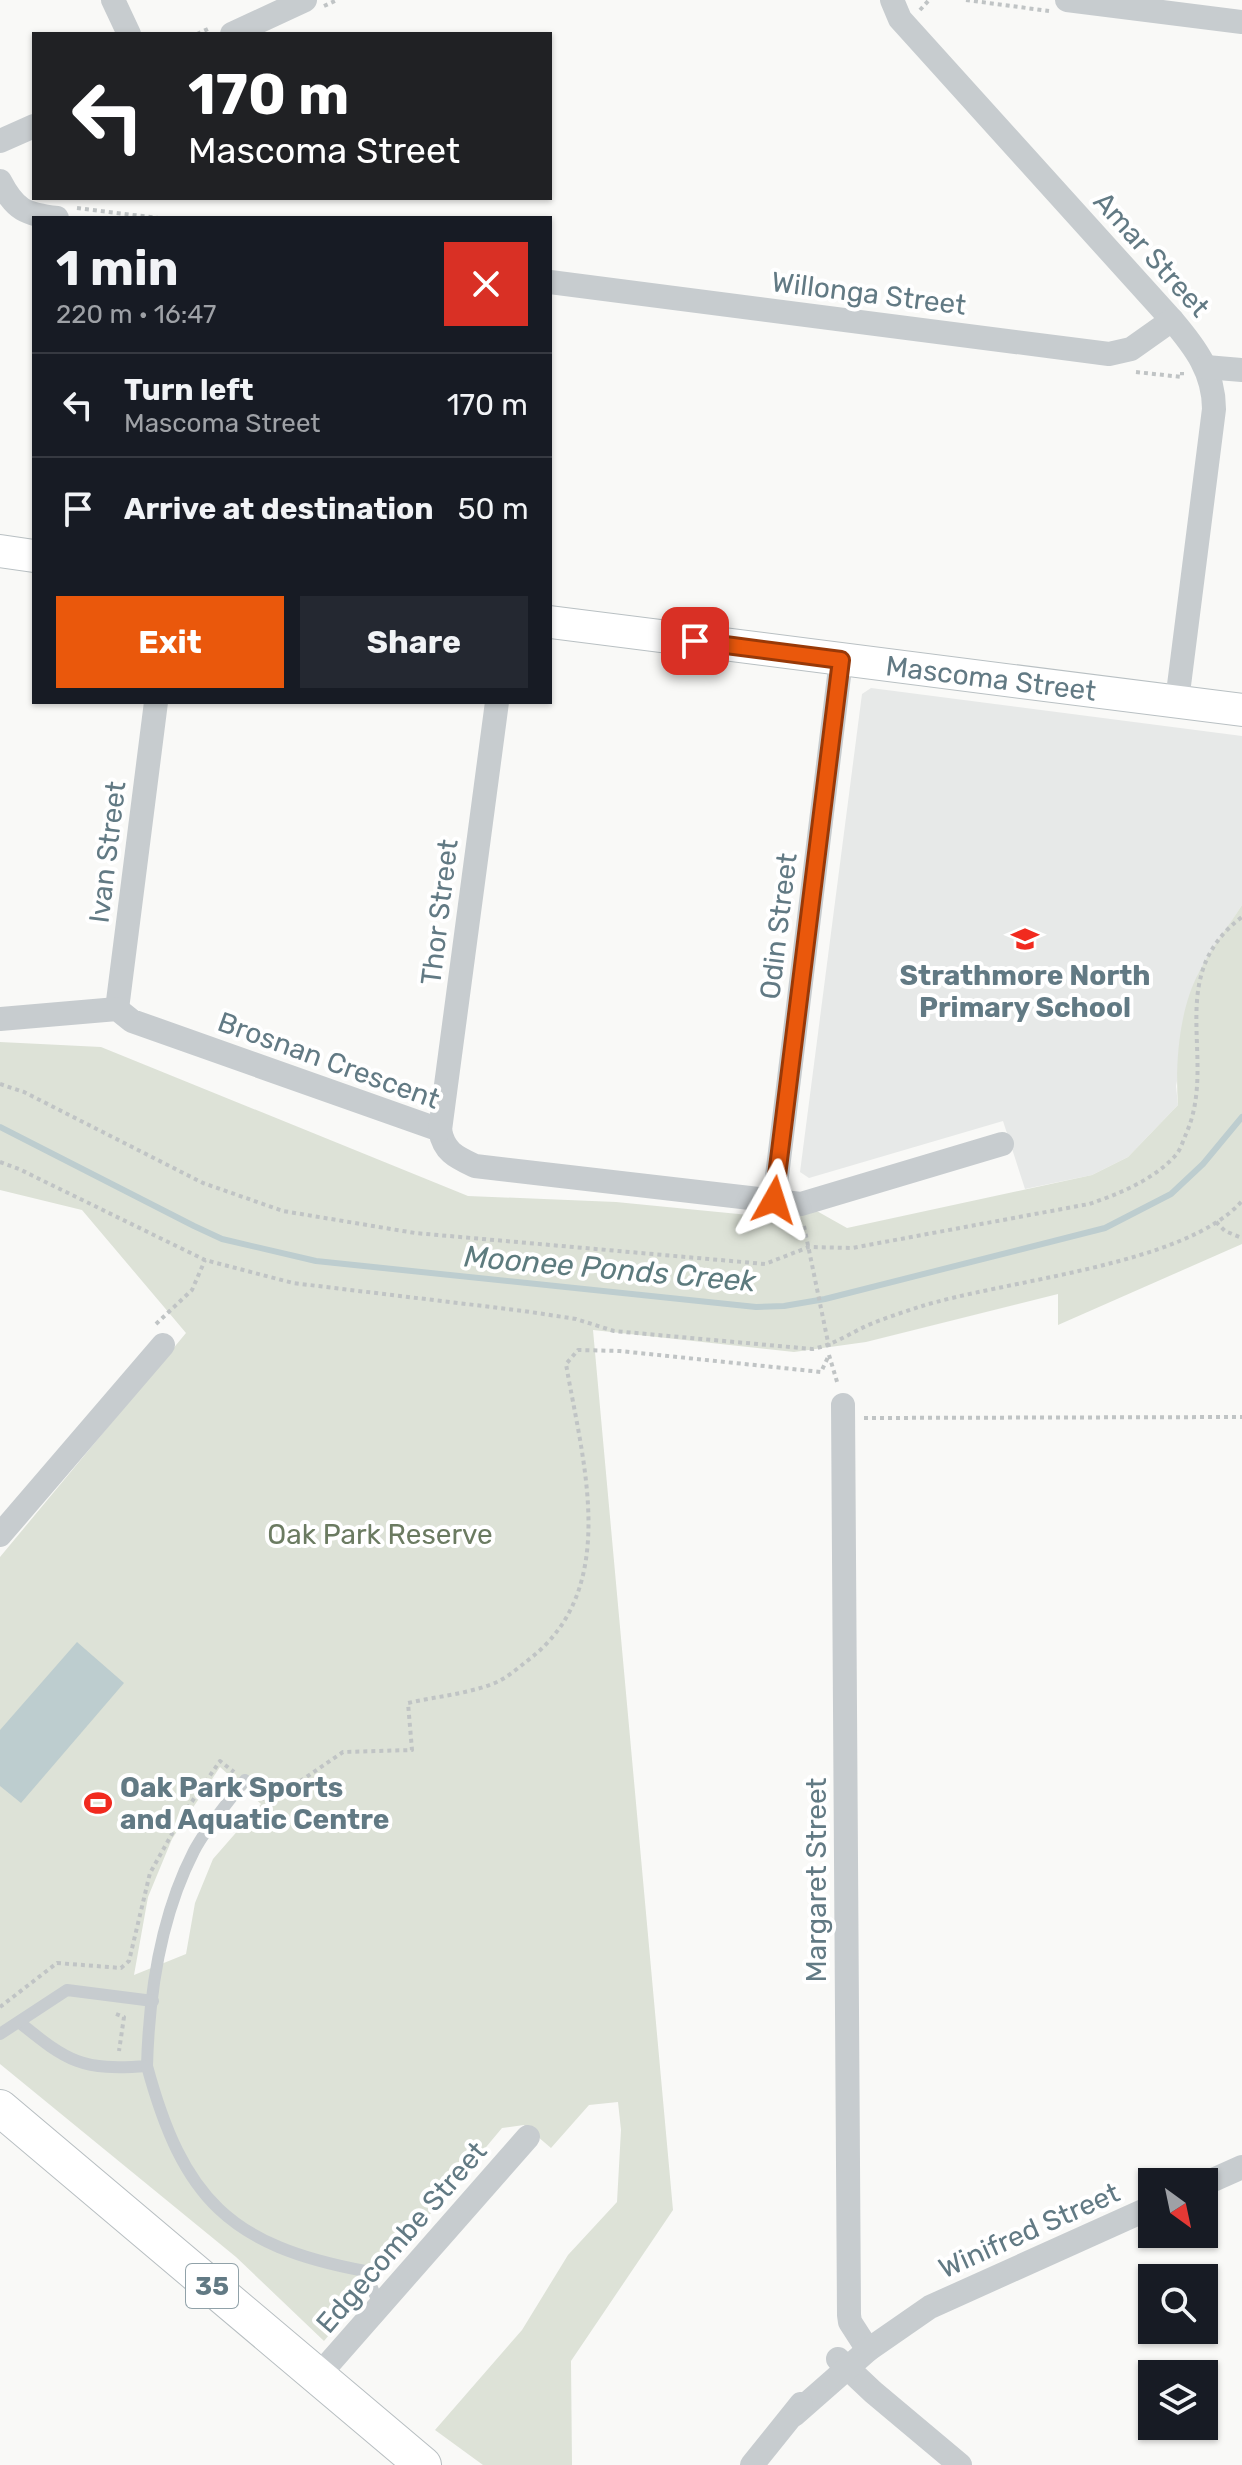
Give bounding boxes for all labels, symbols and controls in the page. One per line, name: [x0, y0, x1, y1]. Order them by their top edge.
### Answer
text: 170 m: [188, 62, 349, 128]
icon: left: [56, 64, 160, 168]
text: Mascoma Street: [188, 129, 460, 172]
street label: Amar Street: [1087, 185, 1216, 324]
text: 1 min: [56, 240, 179, 297]
button: close: [444, 242, 528, 326]
street label: Willonga Street: [770, 265, 968, 322]
text: 220 m · 16:47: [56, 299, 216, 330]
text: Turn left: [124, 372, 254, 408]
icon: left: [56, 383, 100, 427]
text: 170 m: [447, 387, 528, 423]
text: Mascoma Street: [124, 408, 321, 439]
icon: arrive: [56, 487, 100, 531]
text: Arrive at destination: [124, 491, 434, 527]
text: 50 m: [458, 491, 529, 527]
button: Exit: [56, 596, 284, 688]
button: Share: [300, 596, 528, 688]
pin: [661, 607, 729, 675]
icon: arrive: [673, 619, 717, 663]
street label: Mascoma Street: [884, 649, 1098, 708]
street label: Ivan Street: [82, 779, 133, 925]
street label: Thor Street: [414, 837, 465, 987]
street label: Odin Street: [753, 851, 804, 1001]
school or university icon: Strathmore North Primary School: [1010, 924, 1040, 954]
place label: Strathmore North Primary School: [900, 959, 1150, 1024]
street label: Brosnan Crescent: [213, 1005, 444, 1116]
position arrow: [732, 1158, 816, 1242]
water label: Moonee Ponds Creek: [463, 1238, 758, 1300]
park label: Oak Park Reserve: [267, 1518, 493, 1551]
place label: Oak Park Sports and Aquatic Centre: [120, 1771, 389, 1836]
street label: Margaret Street: [800, 1777, 833, 1982]
sports icon: Oak Park Sports and Aquatic Centre: [83, 1788, 113, 1818]
street label: Edgecombe Street: [309, 2135, 493, 2340]
north arrow: [1138, 2168, 1218, 2248]
map controls: [1138, 2168, 1218, 2440]
street label: Winifred Street: [934, 2176, 1125, 2285]
road number: 35: [186, 2264, 238, 2308]
button: search: [1138, 2264, 1218, 2344]
button: layers: [1138, 2360, 1218, 2440]

